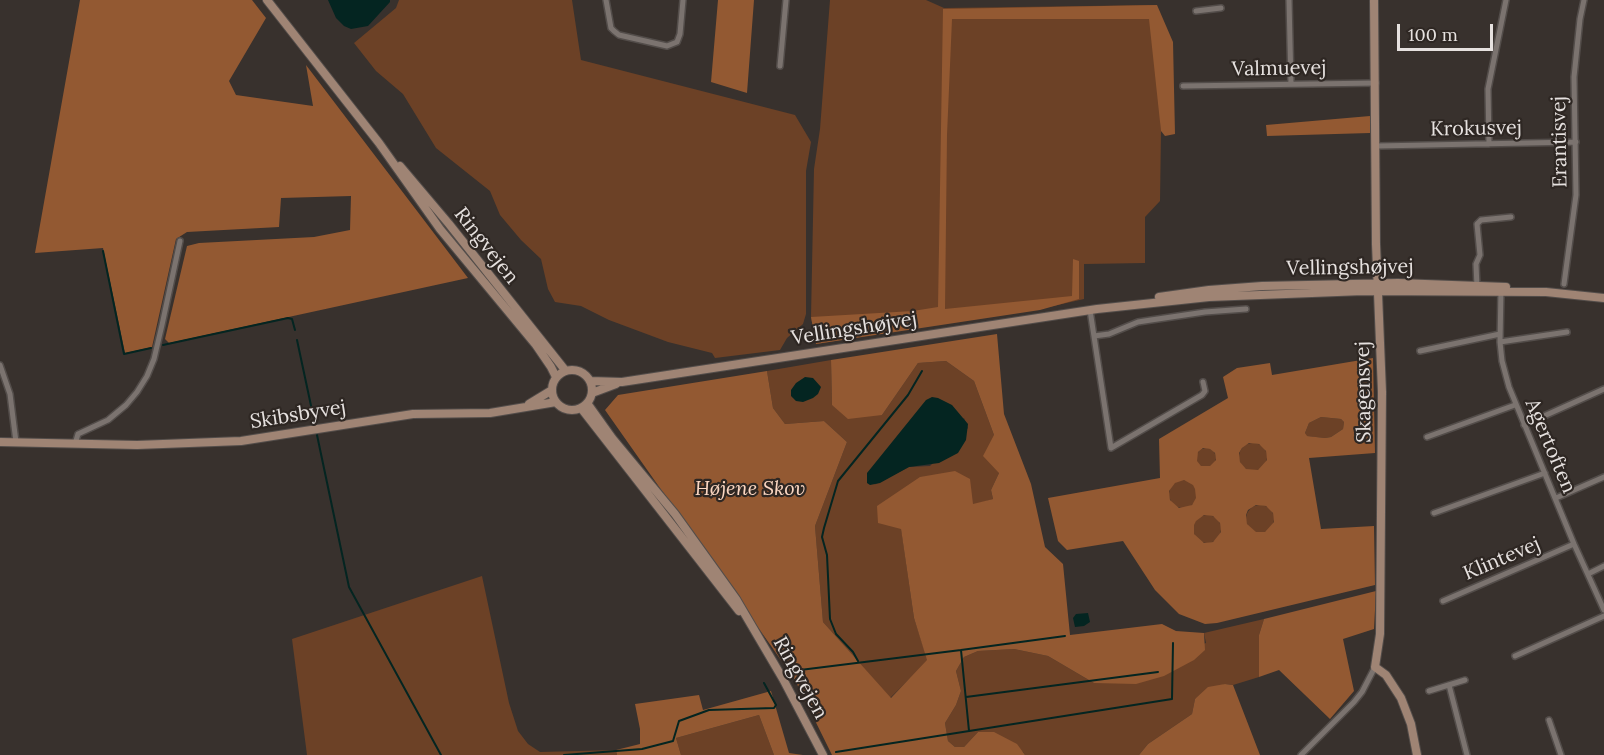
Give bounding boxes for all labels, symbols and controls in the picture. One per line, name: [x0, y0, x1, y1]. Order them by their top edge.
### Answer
scale bar: [1400, 12, 1496, 50]
text: 100 m: [1408, 23, 1458, 46]
street label: Valmuevej: [1231, 56, 1327, 82]
street label: Erantisvej: [1547, 96, 1573, 188]
street label: Krokusvej: [1430, 116, 1522, 142]
street label: Ringvejen: [449, 203, 523, 289]
street label: Vellingshøjvej: [1286, 255, 1414, 281]
street label: Vellingshøjvej: [789, 307, 919, 351]
street label: Skagensvej: [1351, 341, 1377, 443]
street label: Agertoften: [1519, 395, 1581, 497]
street label: Skibsbyvej: [248, 396, 348, 434]
park label: Højene Skov: [695, 477, 805, 501]
street label: Klintevej: [1460, 532, 1544, 586]
street label: Ringvejen: [768, 633, 832, 723]

